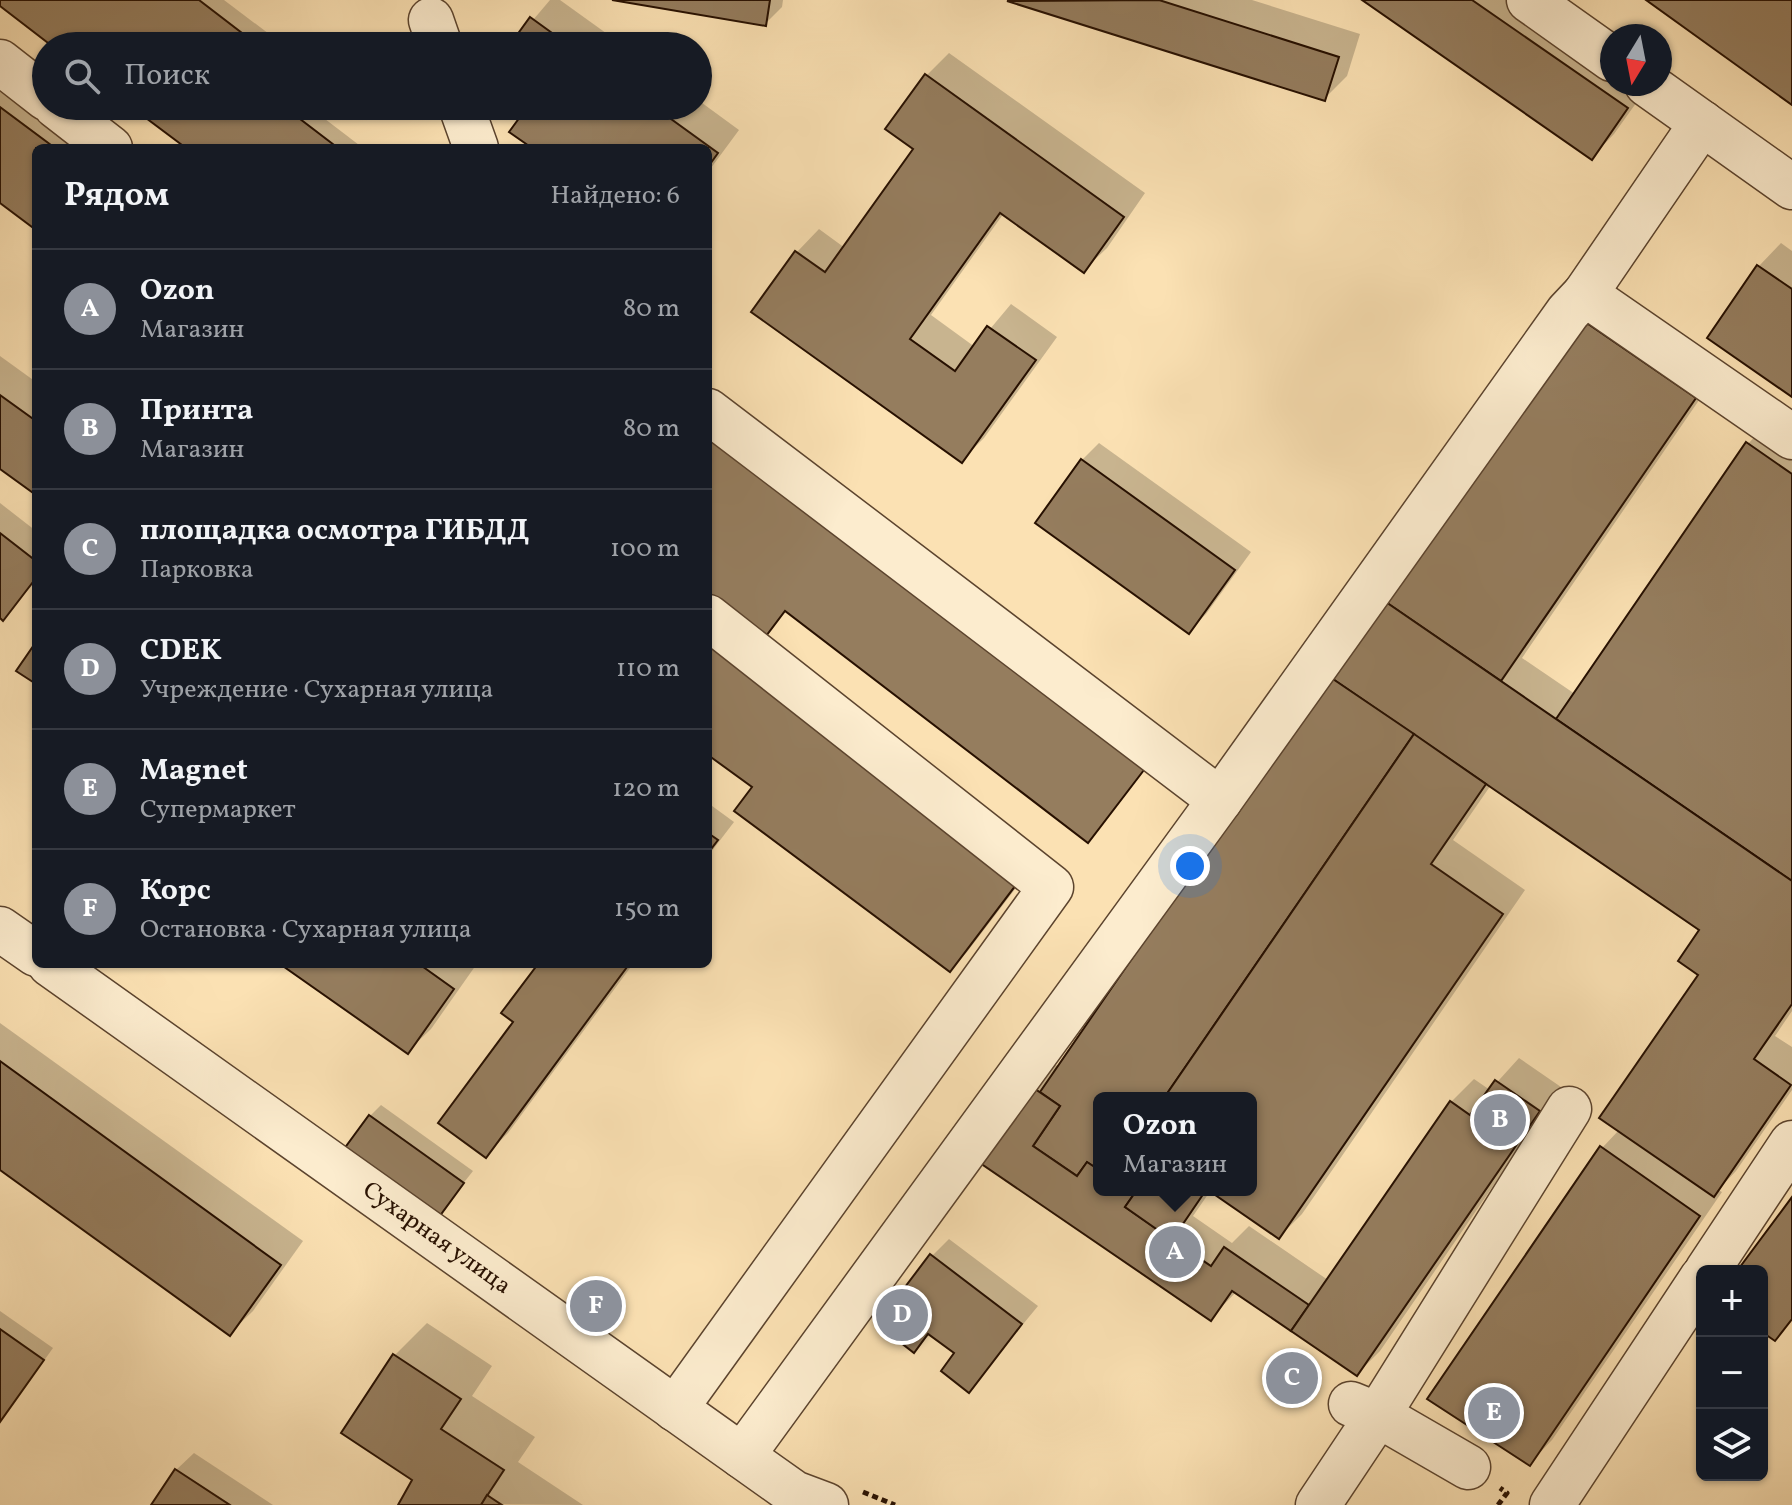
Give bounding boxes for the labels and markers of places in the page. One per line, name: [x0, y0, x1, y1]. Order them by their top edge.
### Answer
pin: B: [1474, 1090, 1526, 1150]
pin: A: [1149, 1222, 1201, 1282]
pin: F: [570, 1276, 622, 1336]
pin: D: [876, 1285, 928, 1345]
pin: C: [1266, 1348, 1318, 1408]
pin: E: [1468, 1383, 1520, 1443]

